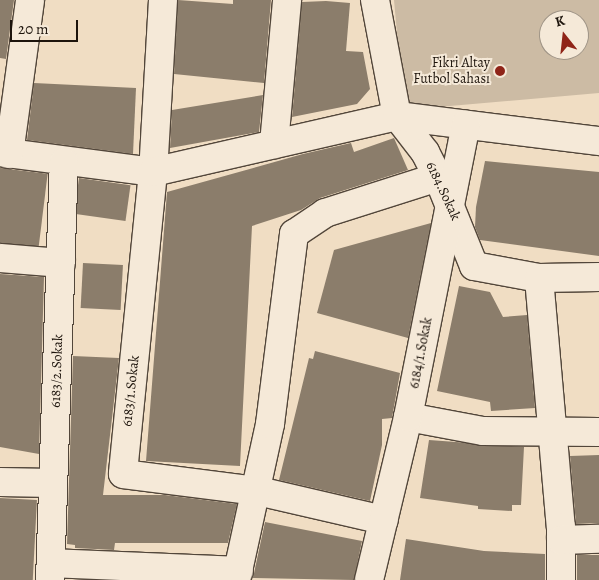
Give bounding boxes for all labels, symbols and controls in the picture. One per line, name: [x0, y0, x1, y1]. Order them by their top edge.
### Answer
scale bar: [12, 10, 80, 42]
north arrow: [539, 10, 589, 60]
text: K: [553, 11, 567, 31]
text: 20 m: [18, 19, 49, 39]
place label: Fikri Altay Futbol Sahası: [413, 55, 490, 88]
marker: Fikri Altay Futbol Sahası: [494, 65, 506, 77]
street label: 6184.Sokak: [422, 159, 464, 223]
street label: 6184/1.Sokak: [406, 316, 436, 390]
street label: 6183/2.Sokak: [47, 334, 67, 408]
street label: 6183/1.Sokak: [119, 354, 143, 428]

